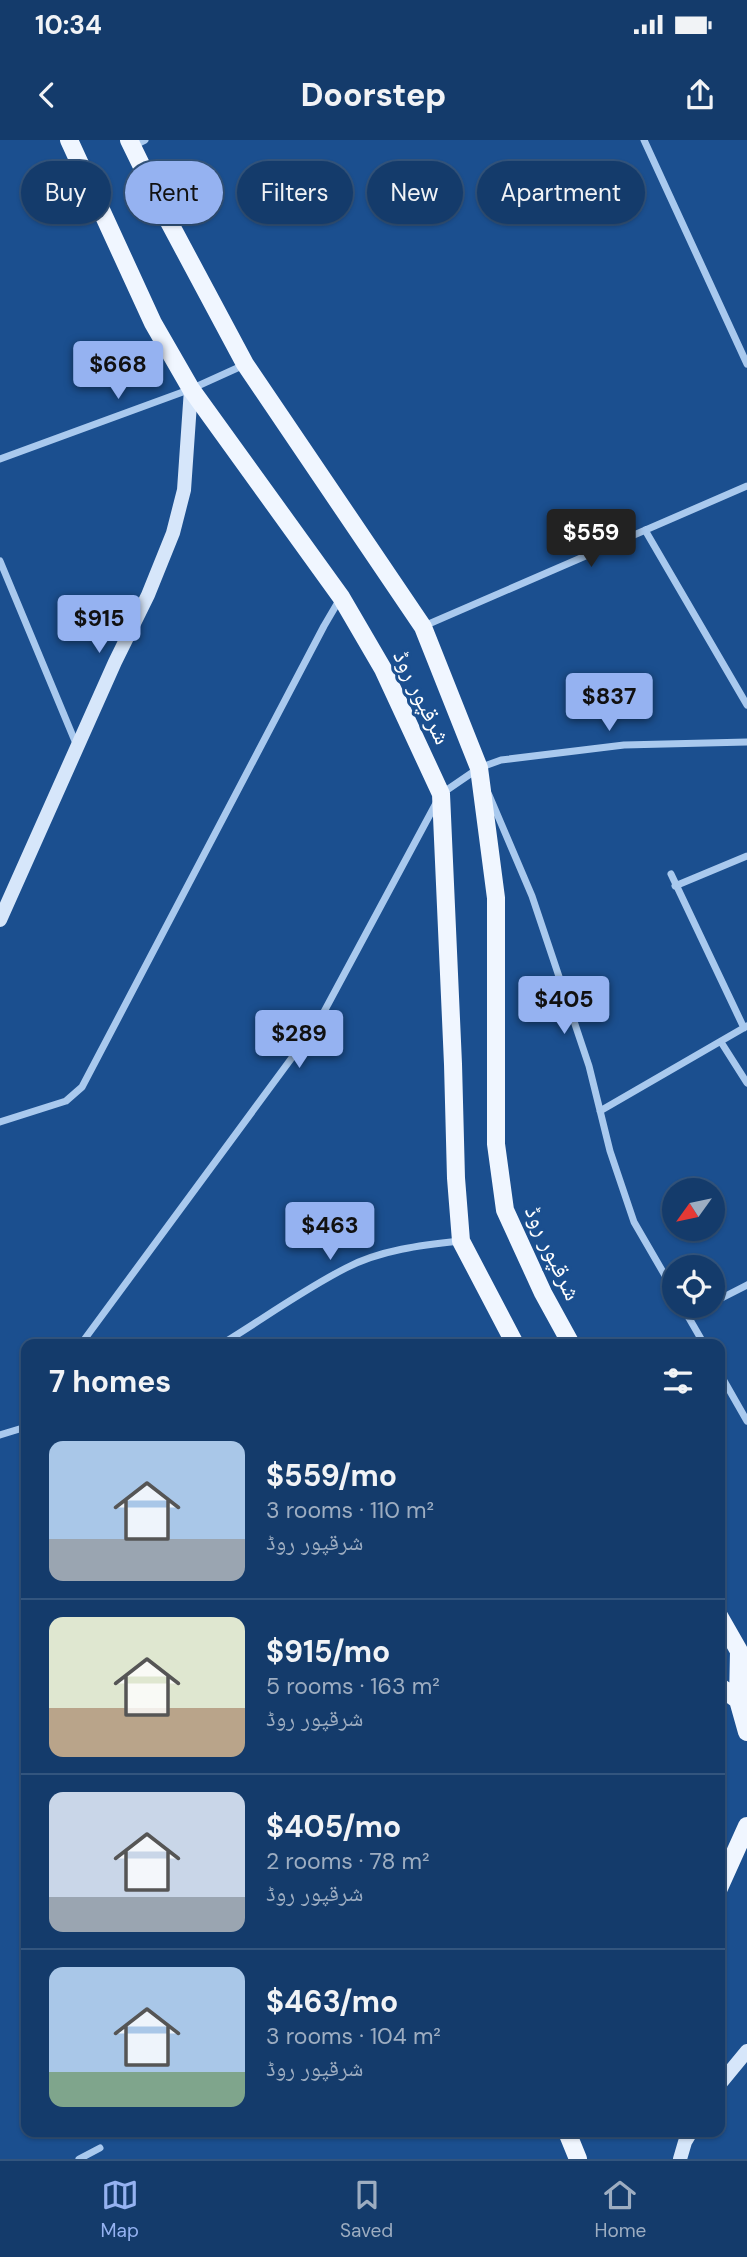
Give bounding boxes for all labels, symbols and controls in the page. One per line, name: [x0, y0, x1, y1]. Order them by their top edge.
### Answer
text: 10:34: [35, 8, 102, 42]
text: Doorstep: [301, 74, 446, 116]
icon: back: [28, 76, 66, 114]
icon: share: [681, 76, 719, 114]
chip: Buy: [21, 161, 111, 224]
chip: Rent: [125, 161, 223, 224]
chip: Filters: [237, 161, 353, 224]
chip: New: [367, 161, 463, 224]
chip: Apartment: [477, 161, 645, 224]
pin: $668: [77, 342, 159, 401]
text: $668: [89, 349, 147, 379]
pin: $559: [550, 510, 632, 569]
text: $559: [563, 517, 619, 547]
pin: $915: [58, 596, 140, 655]
text: $915: [73, 603, 125, 633]
street label: شرقپور روڈ: [386, 644, 459, 749]
pin: $837: [568, 674, 650, 733]
text: $837: [582, 681, 636, 711]
pin: $405: [523, 976, 605, 1036]
text: $405: [534, 984, 594, 1014]
pin: $289: [258, 1010, 340, 1070]
text: $289: [271, 1018, 327, 1048]
north arrow: [662, 1178, 724, 1241]
map controls: [662, 1178, 725, 1318]
street label: شرقپور روڈ: [518, 1200, 589, 1305]
pin: $463: [289, 1202, 371, 1262]
text: $463: [301, 1210, 359, 1240]
button: locate: [662, 1255, 725, 1318]
text: 7 homes: [49, 1362, 171, 1401]
icon: filters: [659, 1362, 697, 1400]
text: $559/mo: [266, 1456, 397, 1495]
icon: home: [105, 1469, 189, 1553]
text: 3 rooms · 110 m²: [266, 1495, 434, 1525]
text: شرقپور روڈ: [266, 1527, 363, 1557]
text: $915/mo: [266, 1632, 390, 1671]
icon: home: [105, 1645, 189, 1729]
text: 5 rooms · 163 m²: [266, 1671, 440, 1701]
text: شرقپور روڈ: [266, 1703, 363, 1733]
text: $405/mo: [266, 1807, 401, 1846]
icon: home: [105, 1820, 189, 1904]
text: 2 rooms · 78 m²: [266, 1846, 430, 1876]
text: شرقپور روڈ: [266, 1878, 363, 1908]
text: $463/mo: [266, 1982, 398, 2021]
icon: home: [105, 1995, 189, 2079]
text: 3 rooms · 104 m²: [266, 2021, 441, 2051]
text: شرقپور روڈ: [266, 2053, 363, 2083]
tab: Map: [101, 2176, 139, 2243]
tab: Saved: [340, 2176, 393, 2243]
tab: Home: [594, 2176, 646, 2243]

